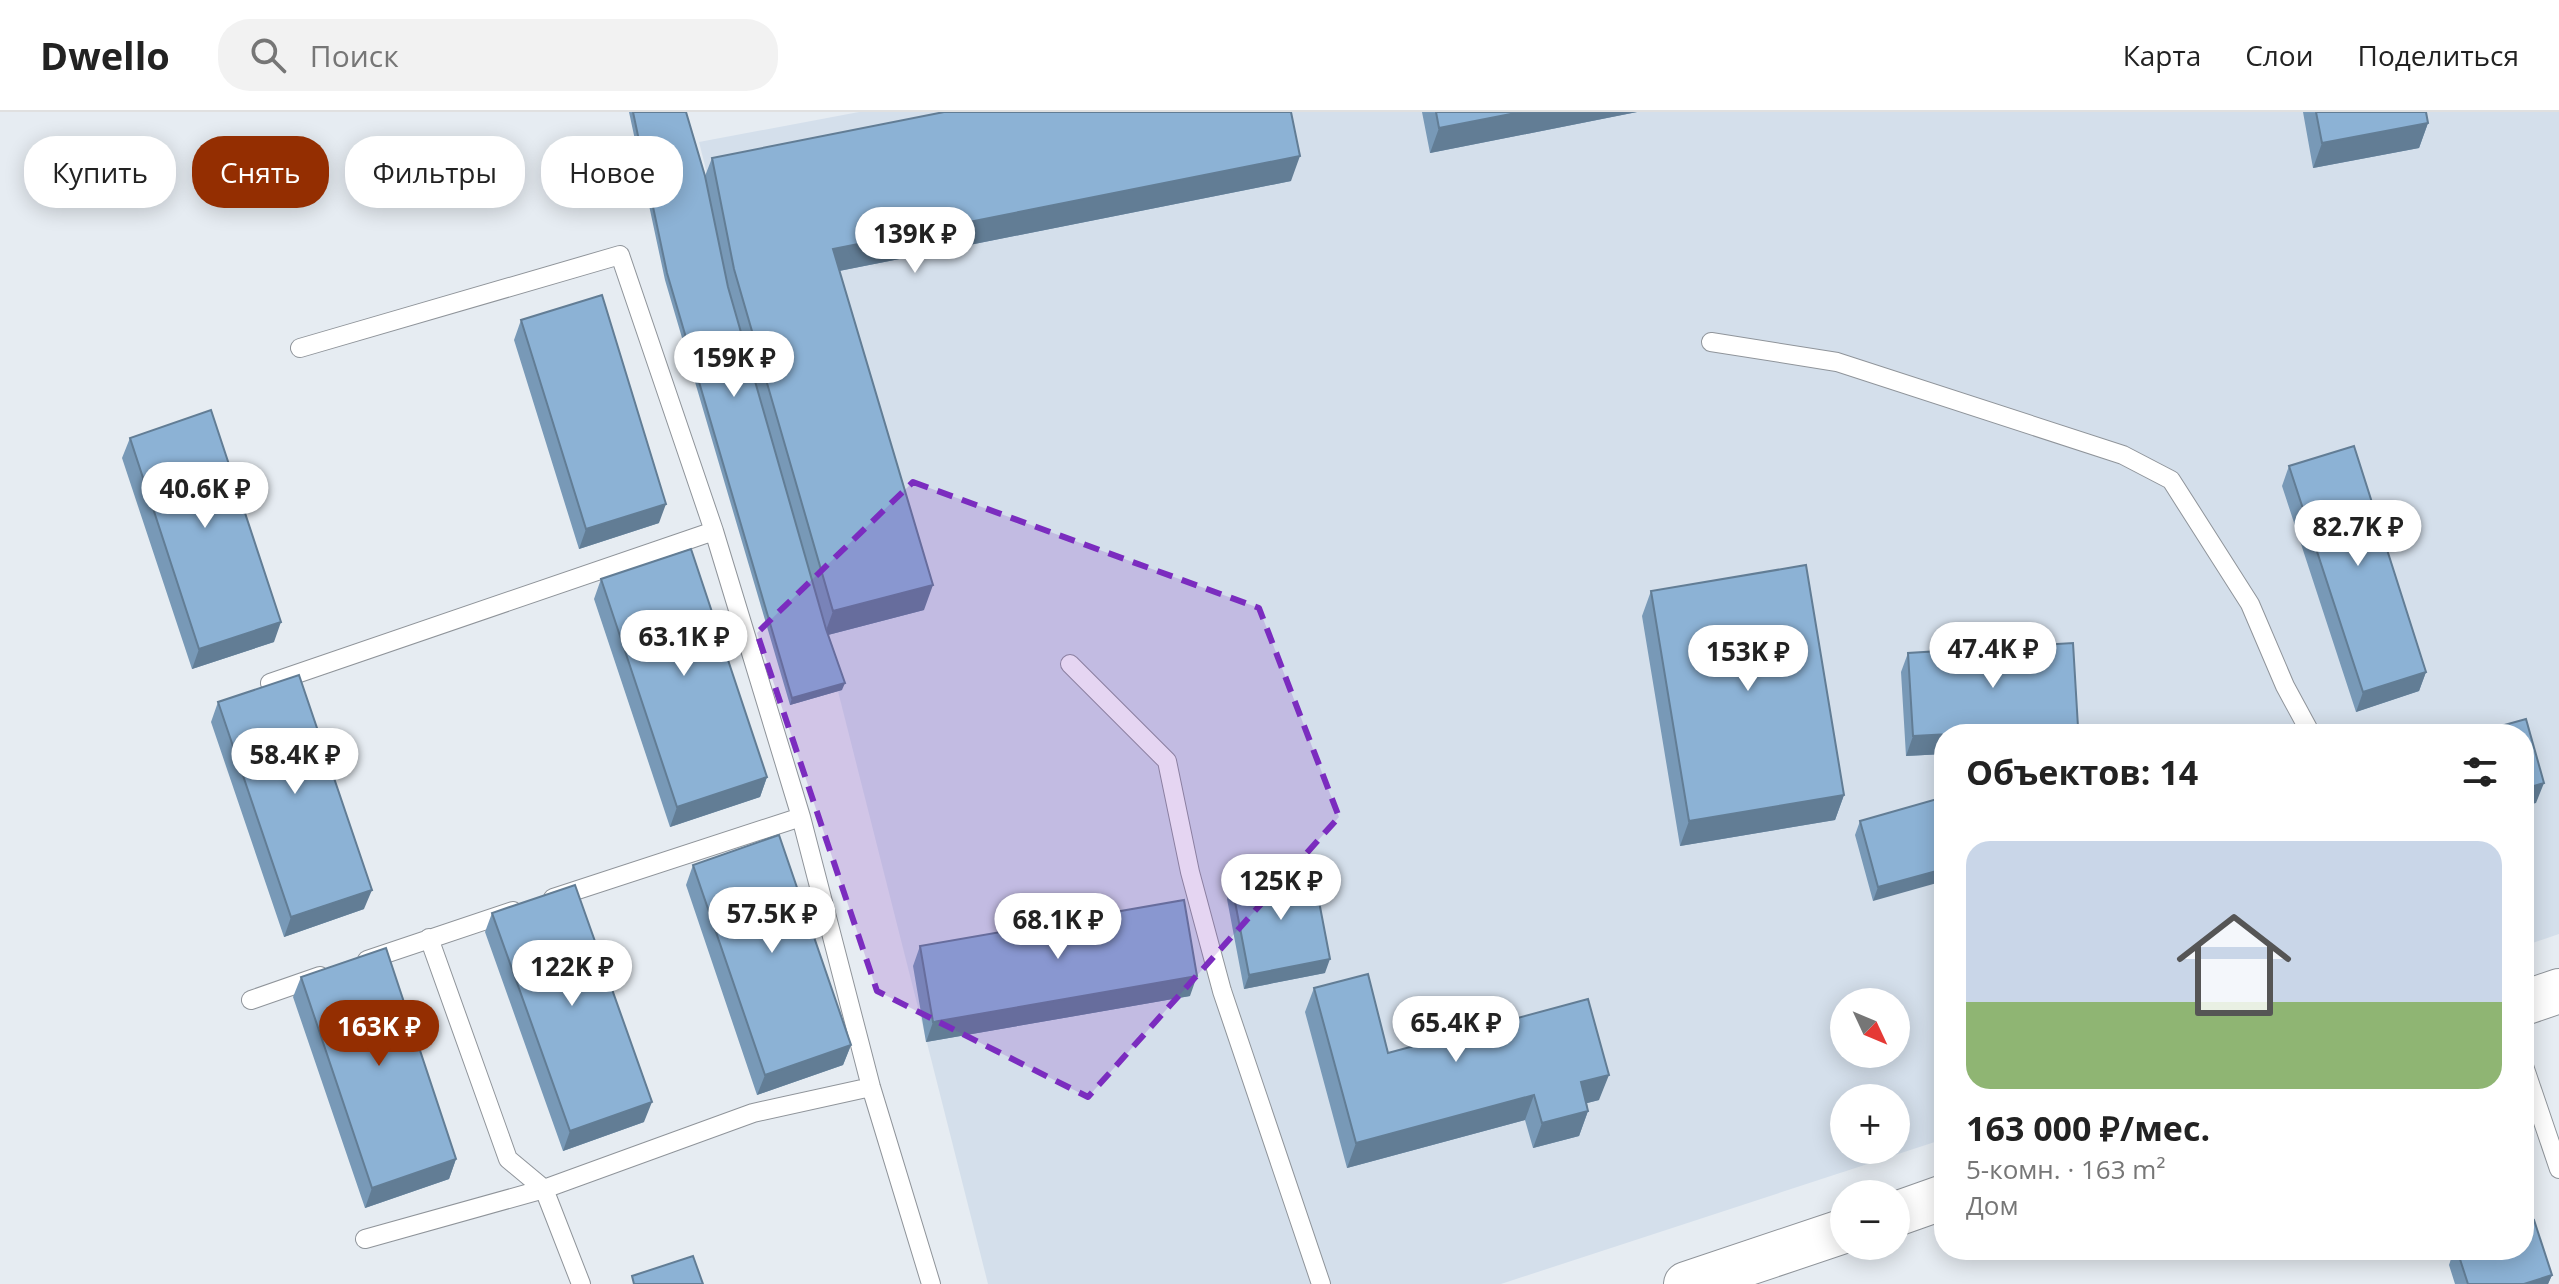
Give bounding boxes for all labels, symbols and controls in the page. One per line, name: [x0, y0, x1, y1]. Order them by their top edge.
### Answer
search box: [218, 19, 778, 91]
text: Dwello: [40, 29, 170, 81]
icon: search: [246, 33, 290, 77]
text: Поиск: [310, 35, 399, 76]
text: Карта: [2123, 36, 2201, 74]
text: Слои: [2245, 36, 2314, 74]
text: Поделиться: [2358, 36, 2519, 74]
chip: Купить: [24, 136, 176, 208]
chip: Снять: [192, 136, 329, 208]
chip: Фильтры: [345, 136, 525, 208]
chip: Новое: [541, 136, 683, 208]
pin: 139K ₽: [850, 207, 980, 275]
text: 139K ₽: [873, 215, 957, 251]
pin: 159K ₽: [669, 331, 799, 399]
text: 159K ₽: [692, 339, 776, 375]
pin: 40.6K ₽: [131, 462, 279, 530]
text: 40.6K ₽: [159, 470, 251, 506]
pin: 82.7K ₽: [2284, 500, 2432, 568]
text: 82.7K ₽: [2312, 508, 2404, 544]
pin: 63.1K ₽: [610, 610, 758, 678]
text: 63.1K ₽: [638, 618, 730, 654]
pin: 47.4K ₽: [1919, 622, 2067, 690]
pin: 153K ₽: [1683, 625, 1813, 693]
text: 47.4K ₽: [1947, 630, 2039, 666]
text: 153K ₽: [1706, 633, 1790, 669]
pin: 58.4K ₽: [221, 728, 369, 796]
text: 58.4K ₽: [249, 736, 341, 772]
text: Объектов: 14: [1966, 749, 2198, 795]
icon: filters: [2458, 750, 2502, 794]
pin: 125K ₽: [1216, 854, 1346, 922]
text: 125K ₽: [1239, 862, 1323, 898]
pin: 57.5K ₽: [698, 887, 846, 955]
pin: 68.1K ₽: [984, 893, 1132, 961]
icon: home: [2162, 893, 2306, 1037]
text: 57.5K ₽: [726, 895, 818, 931]
text: 68.1K ₽: [1012, 901, 1104, 937]
pin: 122K ₽: [507, 940, 637, 1008]
text: 122K ₽: [530, 948, 614, 984]
north arrow: [1830, 988, 1910, 1068]
map controls: [1830, 988, 1910, 1260]
pin: 65.4K ₽: [1382, 996, 1530, 1064]
pin: 163K ₽: [314, 1000, 444, 1068]
text: 65.4K ₽: [1410, 1004, 1502, 1040]
text: 163K ₽: [337, 1008, 421, 1044]
button: +: [1830, 1084, 1910, 1164]
text: 163 000 ₽/мес.: [1966, 1105, 2210, 1151]
text: 5-комн. · 163 m²: [1966, 1151, 2165, 1187]
button: −: [1830, 1180, 1910, 1260]
text: Дом: [1966, 1187, 2019, 1223]

